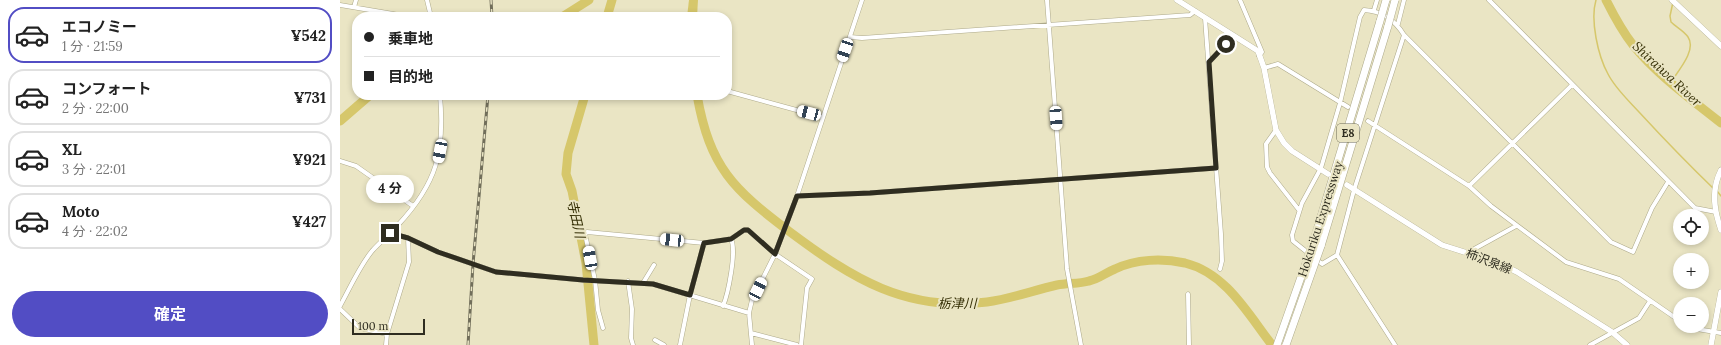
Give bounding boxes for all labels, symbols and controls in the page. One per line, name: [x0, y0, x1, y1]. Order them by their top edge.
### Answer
icon: car: [14, 17, 50, 53]
text: エコノミー: [62, 17, 137, 36]
text: ¥542: [291, 26, 326, 45]
text: 乗車地: [388, 29, 433, 48]
route start: [1217, 35, 1235, 53]
car: [835, 37, 855, 63]
text: 1 分 · 21:59: [62, 38, 123, 55]
water label: Shiraiwa River: [1629, 38, 1705, 110]
text: 目的地: [388, 67, 433, 86]
icon: car: [14, 79, 50, 115]
text: コンフォート: [62, 79, 152, 98]
text: ¥731: [294, 88, 326, 107]
text: 2 分 · 22:00: [62, 100, 129, 117]
car: [796, 104, 822, 122]
car: [1049, 106, 1063, 130]
road number: E8: [1337, 124, 1359, 142]
car: [432, 138, 448, 164]
text: XL: [62, 140, 82, 159]
icon: car: [14, 141, 50, 177]
text: ¥921: [292, 150, 326, 169]
street label: Hokuriku Expressway: [1294, 159, 1346, 279]
text: 3 分 · 22:01: [62, 161, 126, 178]
callout: 4 分: [366, 175, 414, 203]
text: 4 分: [378, 180, 402, 197]
water label: 寺田川: [563, 198, 589, 242]
text: Moto: [62, 202, 99, 221]
icon: car: [14, 203, 50, 239]
map controls: [1673, 209, 1709, 333]
button: locate: [1673, 209, 1709, 245]
text: ¥427: [292, 212, 326, 231]
text: 4 分 · 22:02: [62, 223, 128, 240]
route end: [381, 224, 399, 242]
car: [659, 233, 685, 247]
car: [582, 245, 598, 271]
street label: 柿沢泉線: [1464, 245, 1514, 277]
button: +: [1673, 253, 1709, 289]
car: [747, 276, 769, 302]
button: 確定: [12, 291, 328, 337]
water label: 栃津川: [937, 295, 978, 312]
button: −: [1673, 297, 1709, 333]
scale bar: [352, 317, 425, 336]
text: 100 m: [358, 319, 388, 333]

